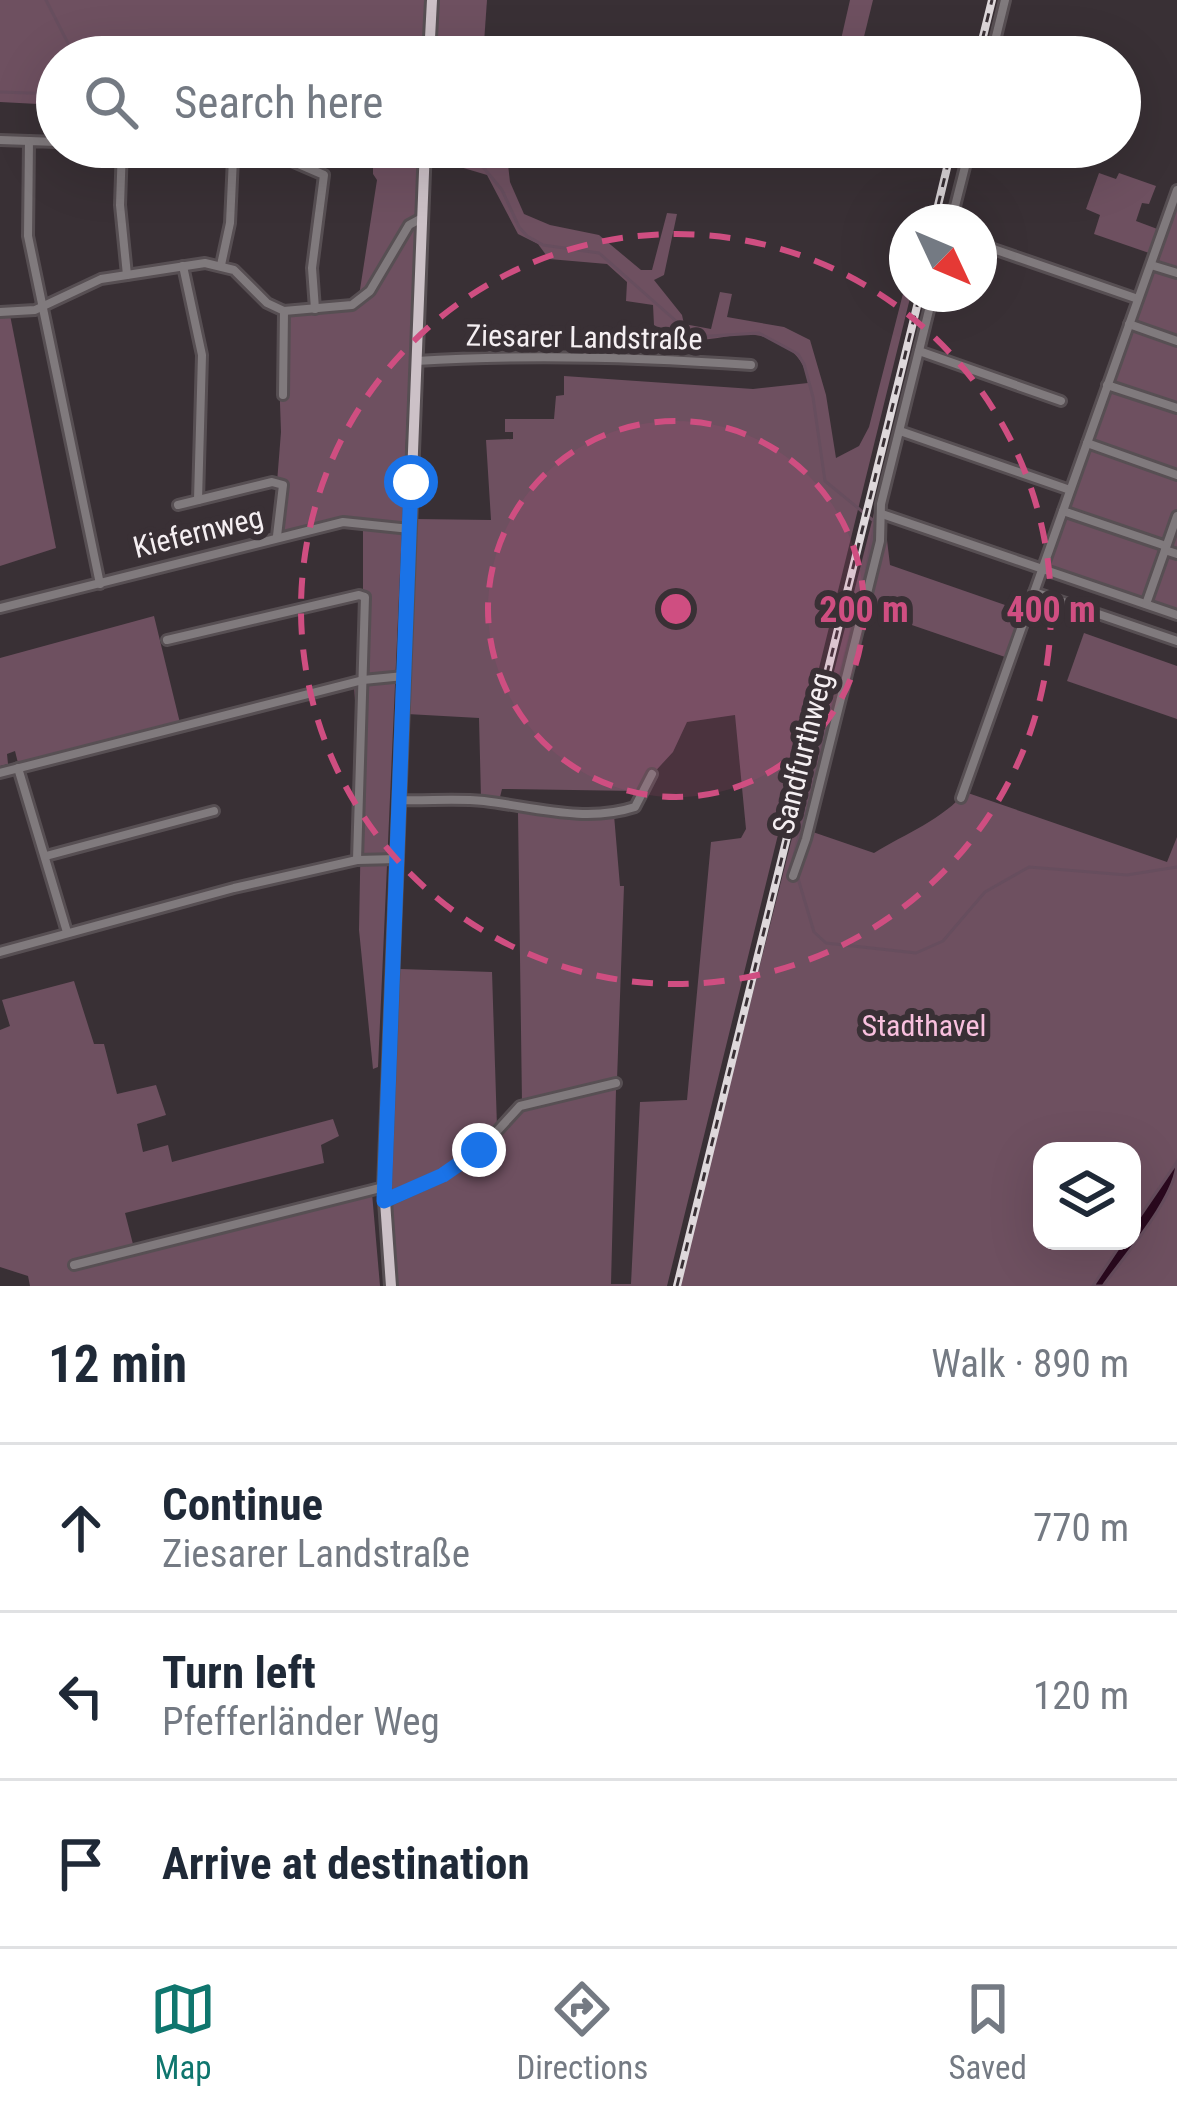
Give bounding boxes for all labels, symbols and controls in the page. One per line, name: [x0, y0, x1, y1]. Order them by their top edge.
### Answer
search box: [36, 36, 1141, 168]
icon: search: [78, 69, 144, 135]
text: Search here: [174, 76, 383, 129]
north arrow: [889, 204, 997, 312]
street label: Ziesarer Landstraße: [465, 317, 703, 357]
route start: [384, 455, 438, 509]
street label: Kiefernweg: [129, 499, 267, 565]
centre of rings: [655, 588, 697, 630]
text: 200 m: [819, 589, 909, 631]
text: 400 m: [1006, 589, 1096, 631]
street label: Sandfurthweg: [765, 669, 839, 837]
park label: Stadthavel: [862, 1008, 986, 1043]
route end: [452, 1123, 506, 1177]
map controls: [1033, 1142, 1141, 1250]
button: layers: [1033, 1142, 1141, 1250]
text: 12 min: [48, 1335, 187, 1394]
text: Walk · 890 m: [931, 1341, 1129, 1387]
text: Continue: [162, 1478, 323, 1531]
icon: ahead: [48, 1495, 114, 1561]
text: 770 m: [1033, 1505, 1129, 1551]
text: Ziesarer Landstraße: [162, 1531, 470, 1577]
text: Turn left: [162, 1646, 316, 1699]
icon: left: [48, 1663, 114, 1729]
text: 120 m: [1033, 1673, 1129, 1719]
text: Pfefferländer Weg: [162, 1699, 440, 1745]
icon: arrive: [48, 1831, 114, 1897]
text: Arrive at destination: [162, 1837, 530, 1890]
tab: Map: [150, 1976, 216, 2087]
tab: Directions: [516, 1976, 648, 2087]
tab: Saved: [948, 1976, 1027, 2087]

